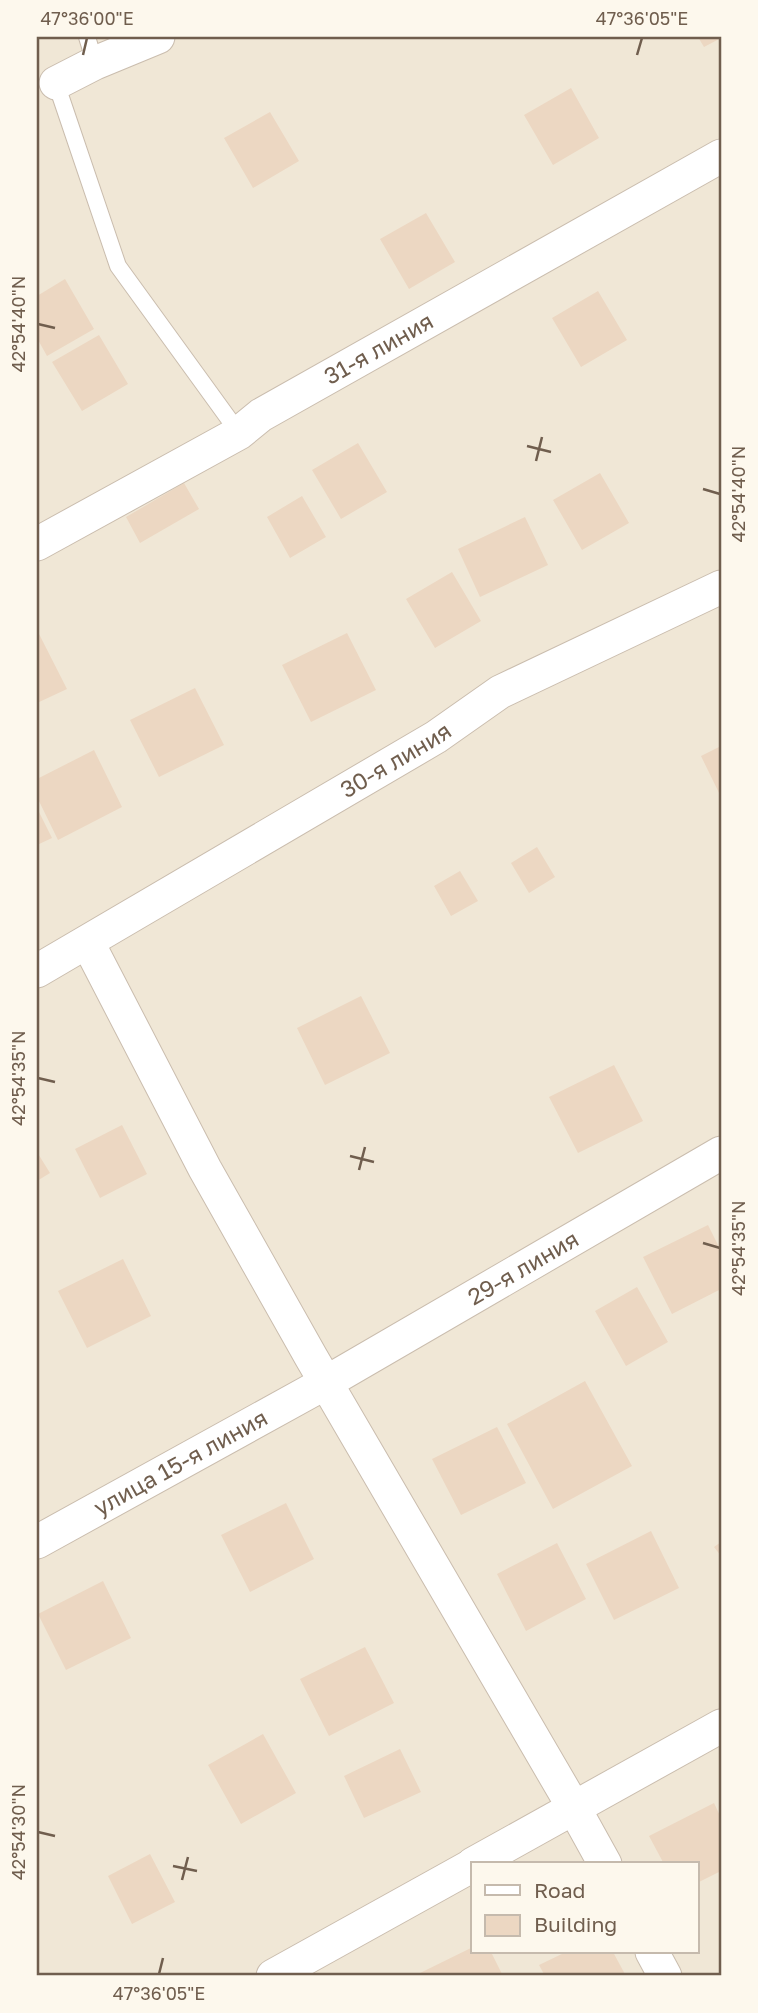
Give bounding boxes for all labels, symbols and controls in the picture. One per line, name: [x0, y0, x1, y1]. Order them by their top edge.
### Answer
text: 47°36'00"E: [40, 7, 134, 29]
text: 47°36'05"E: [596, 7, 688, 29]
text: 42°54'40"N: [7, 276, 29, 372]
street label: 31-я линия: [319, 306, 438, 390]
text: 42°54'40"N: [727, 446, 749, 542]
street label: 30-я линия: [335, 716, 456, 803]
text: 42°54'35"N: [7, 1030, 29, 1126]
text: 42°54'35"N: [727, 1200, 749, 1296]
street label: 29-я линия: [462, 1224, 583, 1310]
street label: улица 15-я линия: [88, 1403, 272, 1521]
text: 42°54'30"N: [7, 1784, 29, 1880]
legend: [471, 1862, 698, 1954]
text: Road: [534, 1877, 585, 1903]
text: Building: [534, 1911, 617, 1937]
text: 47°36'05"E: [113, 1982, 205, 2004]

